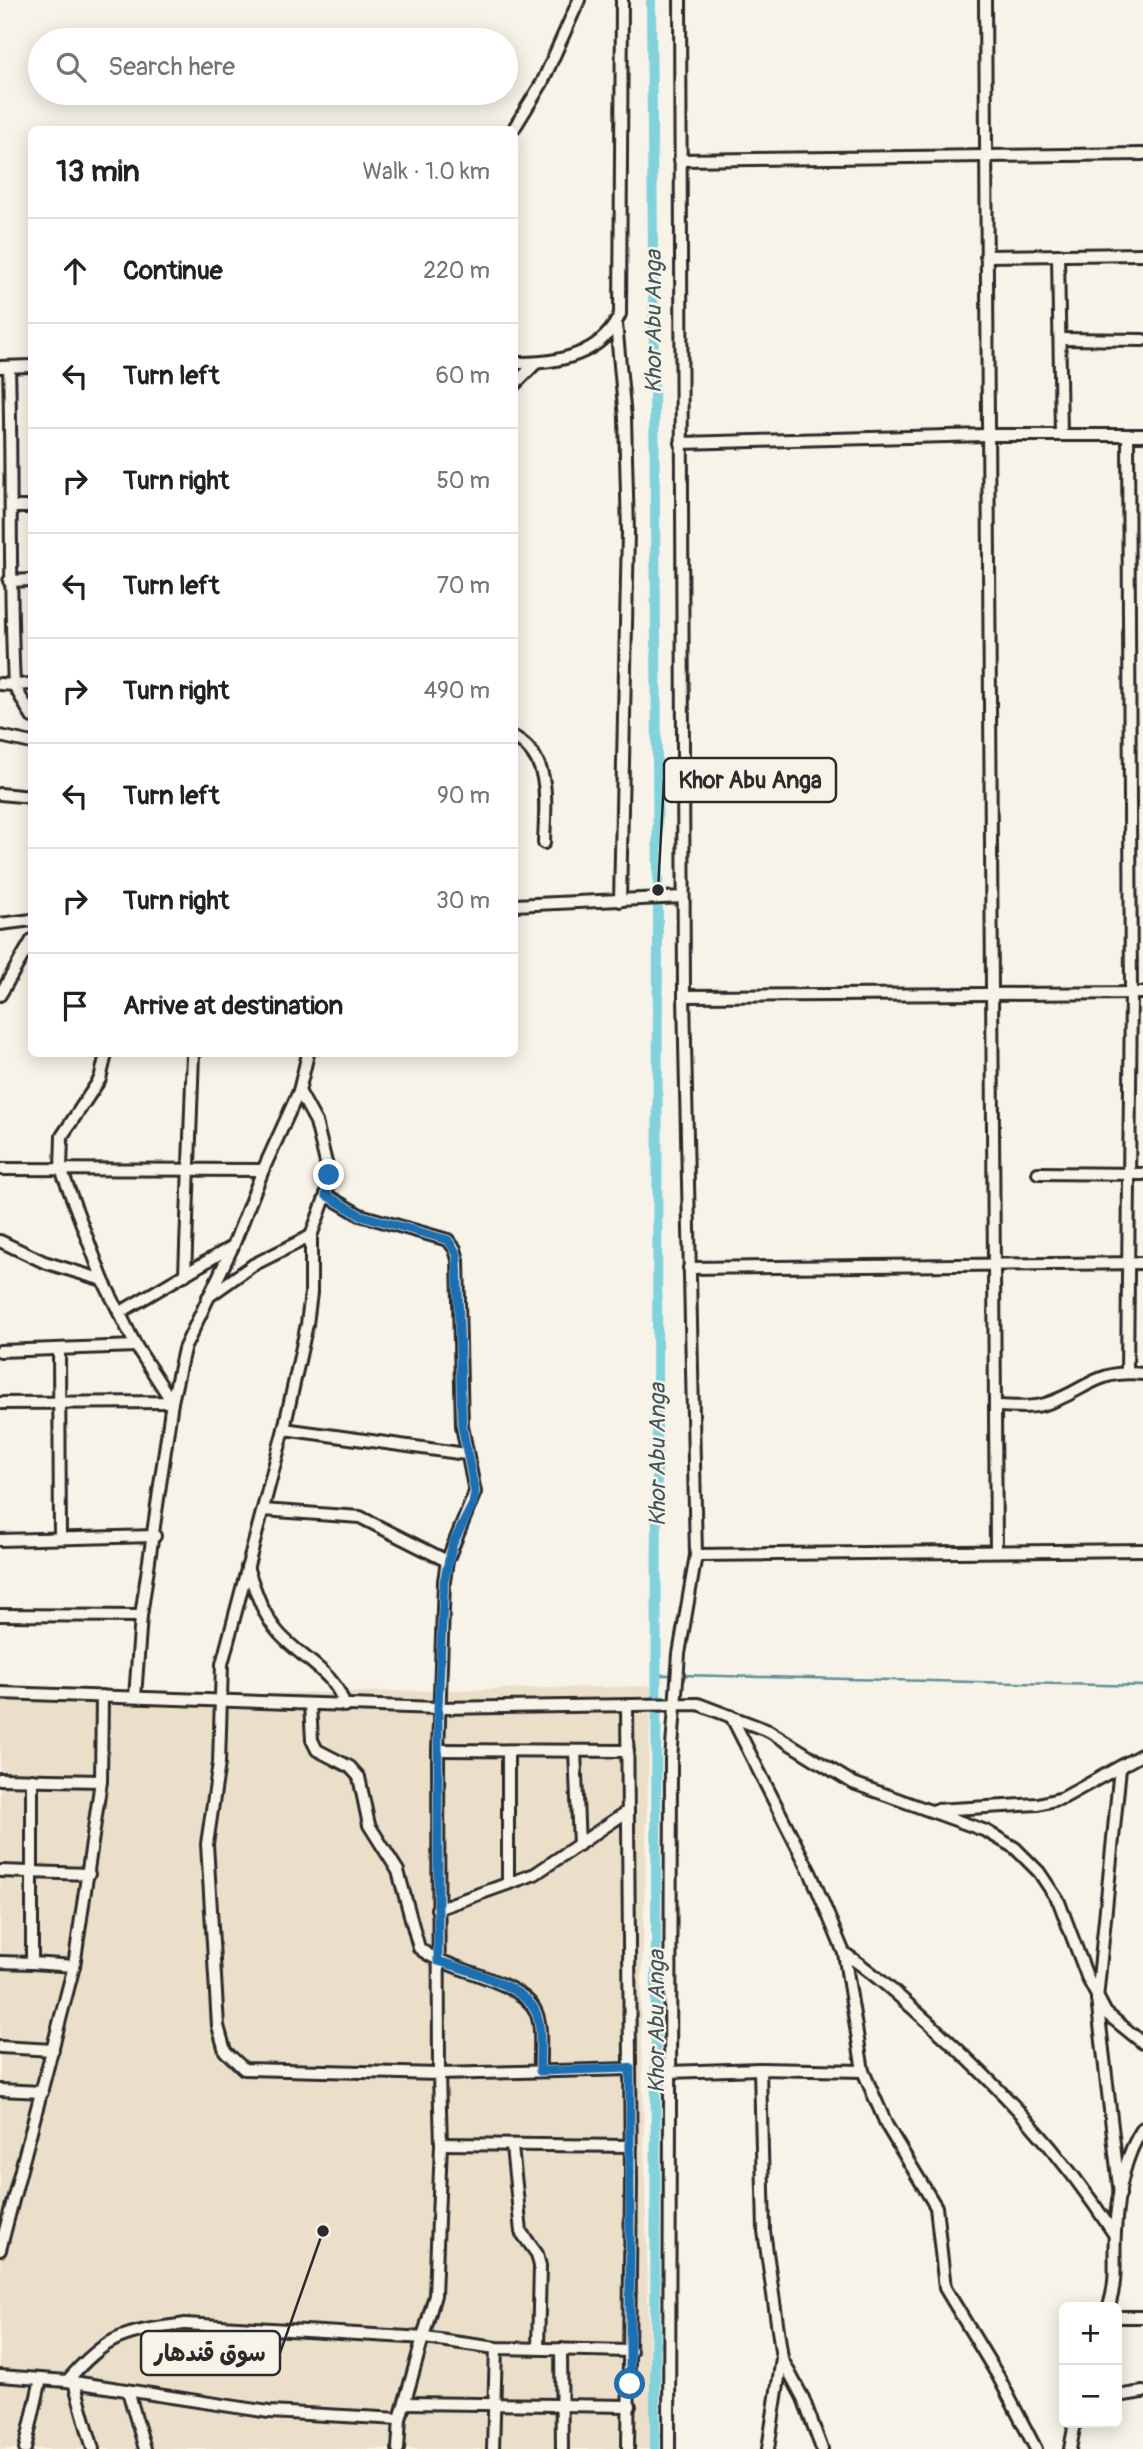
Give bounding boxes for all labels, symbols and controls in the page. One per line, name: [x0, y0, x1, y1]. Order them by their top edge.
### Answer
search box: [28, 28, 518, 105]
icon: search: [52, 48, 90, 86]
text: Search here: [108, 51, 235, 83]
text: 13 min: [56, 153, 140, 190]
text: Walk · 1.0 km: [362, 157, 490, 186]
water label: Khor Abu Anga: [639, 249, 668, 394]
icon: ahead: [56, 252, 94, 290]
text: Continue: [123, 255, 223, 287]
text: 220 m: [423, 256, 490, 285]
icon: left: [56, 357, 94, 395]
text: Turn left: [123, 360, 219, 392]
text: 60 m: [435, 361, 490, 390]
icon: right: [56, 462, 94, 500]
text: Turn right: [123, 465, 229, 497]
text: 50 m: [436, 466, 490, 495]
icon: left: [56, 567, 94, 605]
text: Turn left: [123, 570, 219, 602]
text: 70 m: [437, 571, 490, 600]
icon: right: [56, 672, 94, 710]
text: Turn right: [123, 675, 229, 707]
text: 490 m: [424, 676, 490, 705]
callout: Khor Abu Anga: [664, 758, 836, 802]
text: Khor Abu Anga: [678, 766, 822, 795]
icon: left: [56, 777, 94, 815]
text: Turn left: [123, 780, 219, 812]
text: 90 m: [437, 781, 490, 810]
icon: right: [56, 882, 94, 920]
text: Turn right: [123, 885, 229, 917]
text: 30 m: [436, 886, 490, 915]
icon: arrive: [56, 987, 94, 1025]
text: Arrive at destination: [123, 990, 343, 1022]
route end: [313, 1159, 344, 1190]
water label: Khor Abu Anga: [643, 1382, 672, 1527]
water label: Khor Abu Anga: [642, 1949, 671, 2094]
map controls: [1059, 2302, 1122, 2428]
button: +: [1059, 2302, 1122, 2365]
callout: سوق قندهار: [141, 2331, 280, 2375]
text: سوق قندهار: [152, 2339, 266, 2368]
button: −: [1059, 2365, 1122, 2428]
route start: [614, 2368, 645, 2399]

